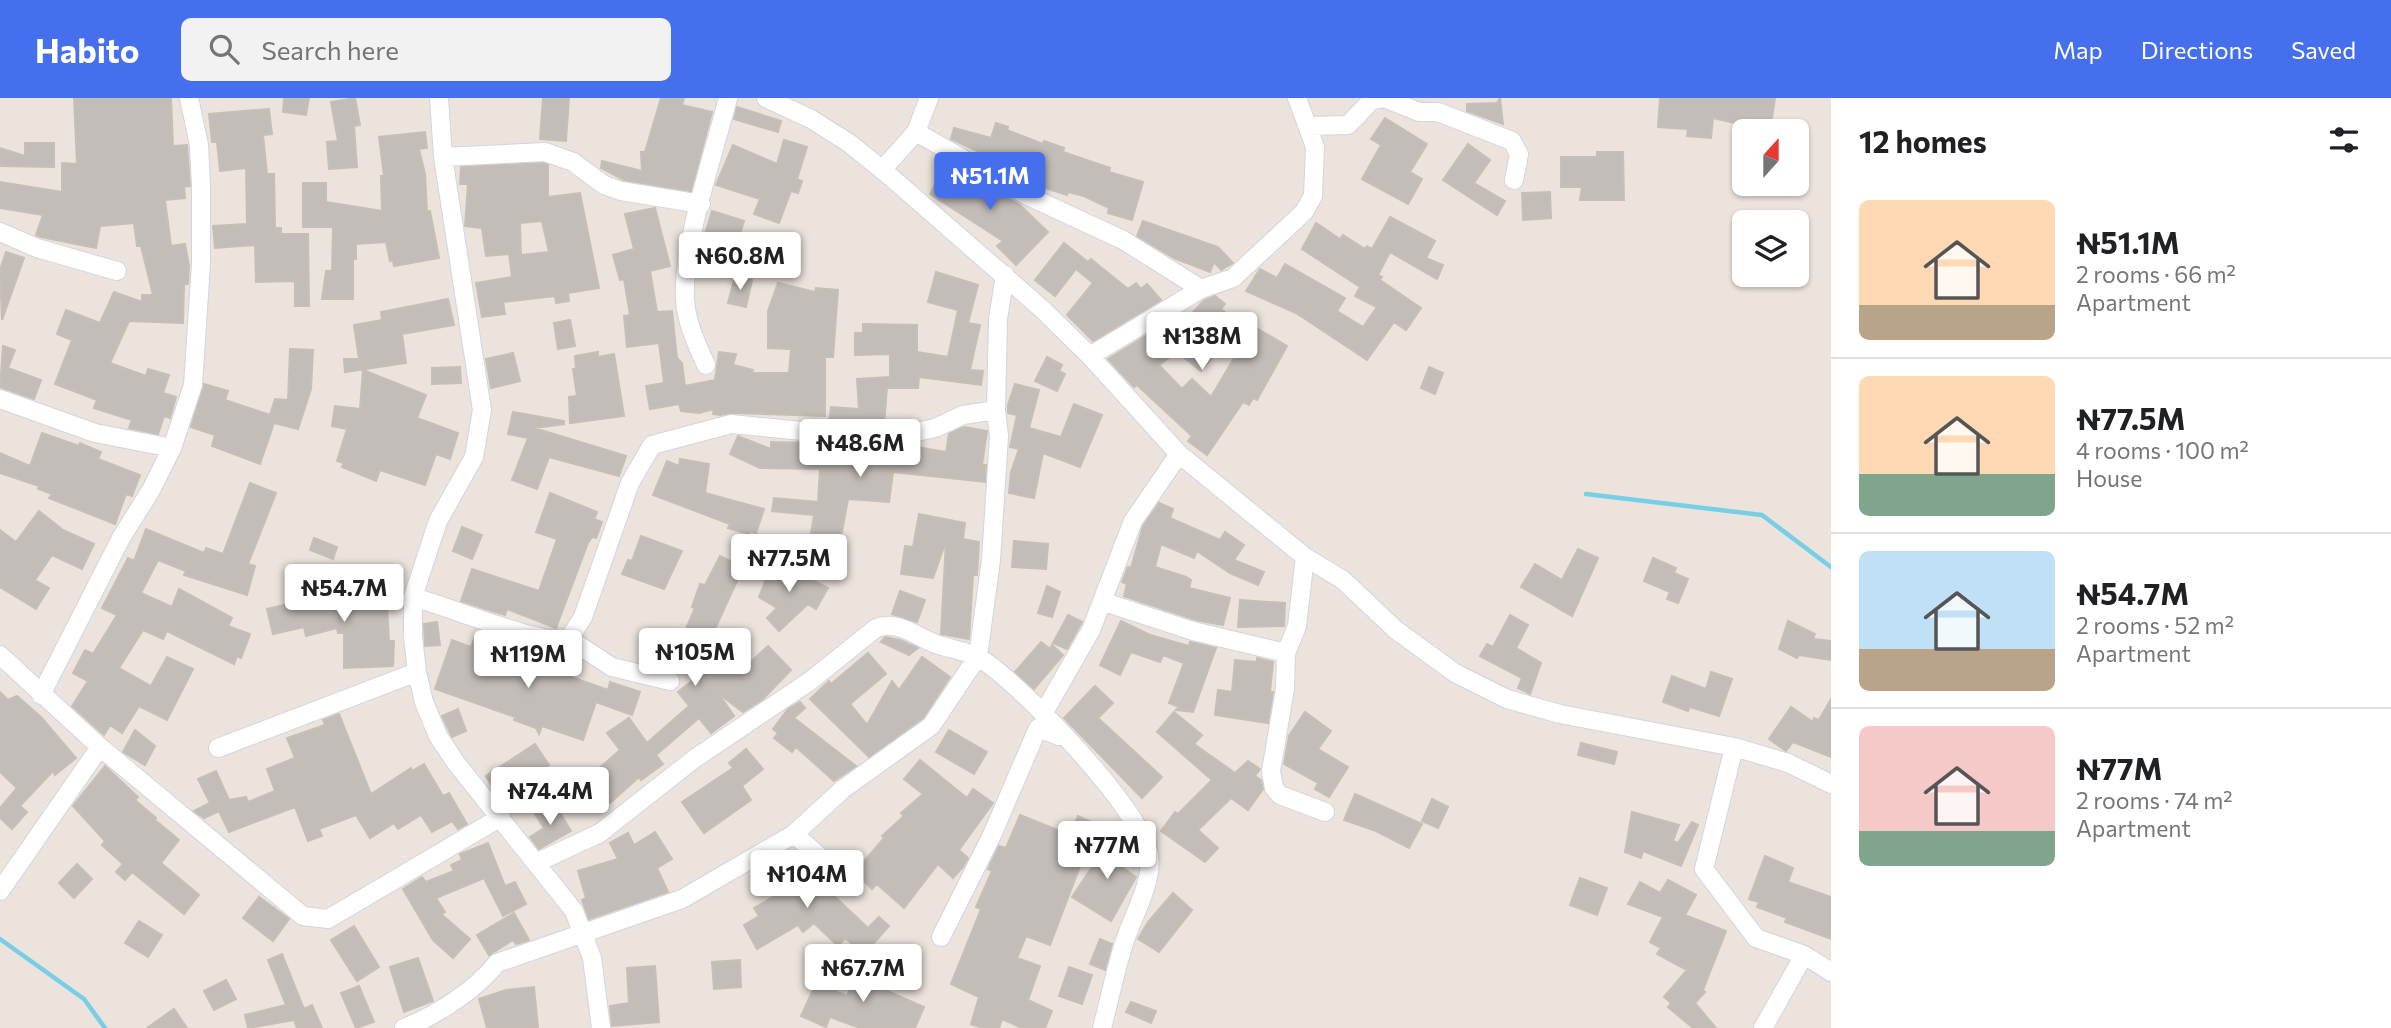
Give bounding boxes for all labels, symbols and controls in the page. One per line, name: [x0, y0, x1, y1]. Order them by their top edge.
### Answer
search box: [181, 18, 671, 81]
text: Habito: [35, 29, 139, 70]
icon: search: [205, 30, 243, 68]
text: Search here: [261, 34, 399, 65]
text: Map: [2053, 35, 2103, 64]
text: Directions: [2141, 35, 2253, 64]
text: Saved: [2291, 35, 2356, 64]
north arrow: [1732, 119, 1810, 196]
map controls: [1732, 119, 1809, 287]
icon: filters: [2325, 121, 2363, 159]
text: 12 homes: [1859, 122, 1987, 159]
pin: ₦51.1M: [933, 152, 1047, 212]
text: ₦51.1M: [950, 161, 1030, 189]
button: layers: [1732, 210, 1809, 287]
text: ₦51.1M: [2076, 223, 2180, 260]
icon: home: [1915, 228, 1999, 312]
pin: ₦60.8M: [683, 232, 797, 292]
text: ₦60.8M: [695, 241, 785, 269]
text: 2 rooms · 66 m²: [2076, 260, 2236, 288]
text: Apartment: [2076, 288, 2191, 316]
pin: ₦138M: [1153, 313, 1251, 372]
text: ₦138M: [1162, 321, 1242, 349]
text: ₦77.5M: [2076, 399, 2185, 436]
icon: home: [1915, 404, 1999, 488]
pin: ₦48.6M: [803, 420, 917, 479]
text: ₦48.6M: [815, 428, 905, 456]
text: 4 rooms · 100 m²: [2076, 436, 2249, 464]
text: House: [2076, 464, 2142, 492]
pin: ₦77.5M: [732, 534, 846, 594]
text: ₦77.5M: [747, 543, 831, 571]
pin: ₦54.7M: [287, 564, 401, 624]
text: ₦54.7M: [301, 573, 387, 601]
text: ₦54.7M: [2076, 574, 2189, 611]
icon: home: [1915, 579, 1999, 663]
text: 2 rooms · 52 m²: [2076, 611, 2234, 639]
pin: ₦105M: [646, 628, 744, 688]
pin: ₦119M: [479, 630, 577, 690]
text: ₦105M: [655, 637, 735, 665]
text: ₦119M: [490, 639, 566, 667]
text: Apartment: [2076, 639, 2191, 667]
text: ₦77M: [2076, 749, 2162, 786]
icon: home: [1915, 754, 1999, 838]
pin: ₦74.4M: [493, 768, 607, 827]
text: ₦74.4M: [507, 776, 593, 804]
text: 2 rooms · 74 m²: [2076, 786, 2232, 814]
text: Apartment: [2076, 814, 2191, 842]
pin: ₦77M: [1066, 822, 1148, 881]
text: ₦77M: [1074, 830, 1140, 858]
pin: ₦104M: [758, 850, 856, 910]
text: ₦104M: [766, 859, 848, 887]
pin: ₦67.7M: [806, 944, 920, 1004]
text: ₦67.7M: [821, 953, 905, 981]

